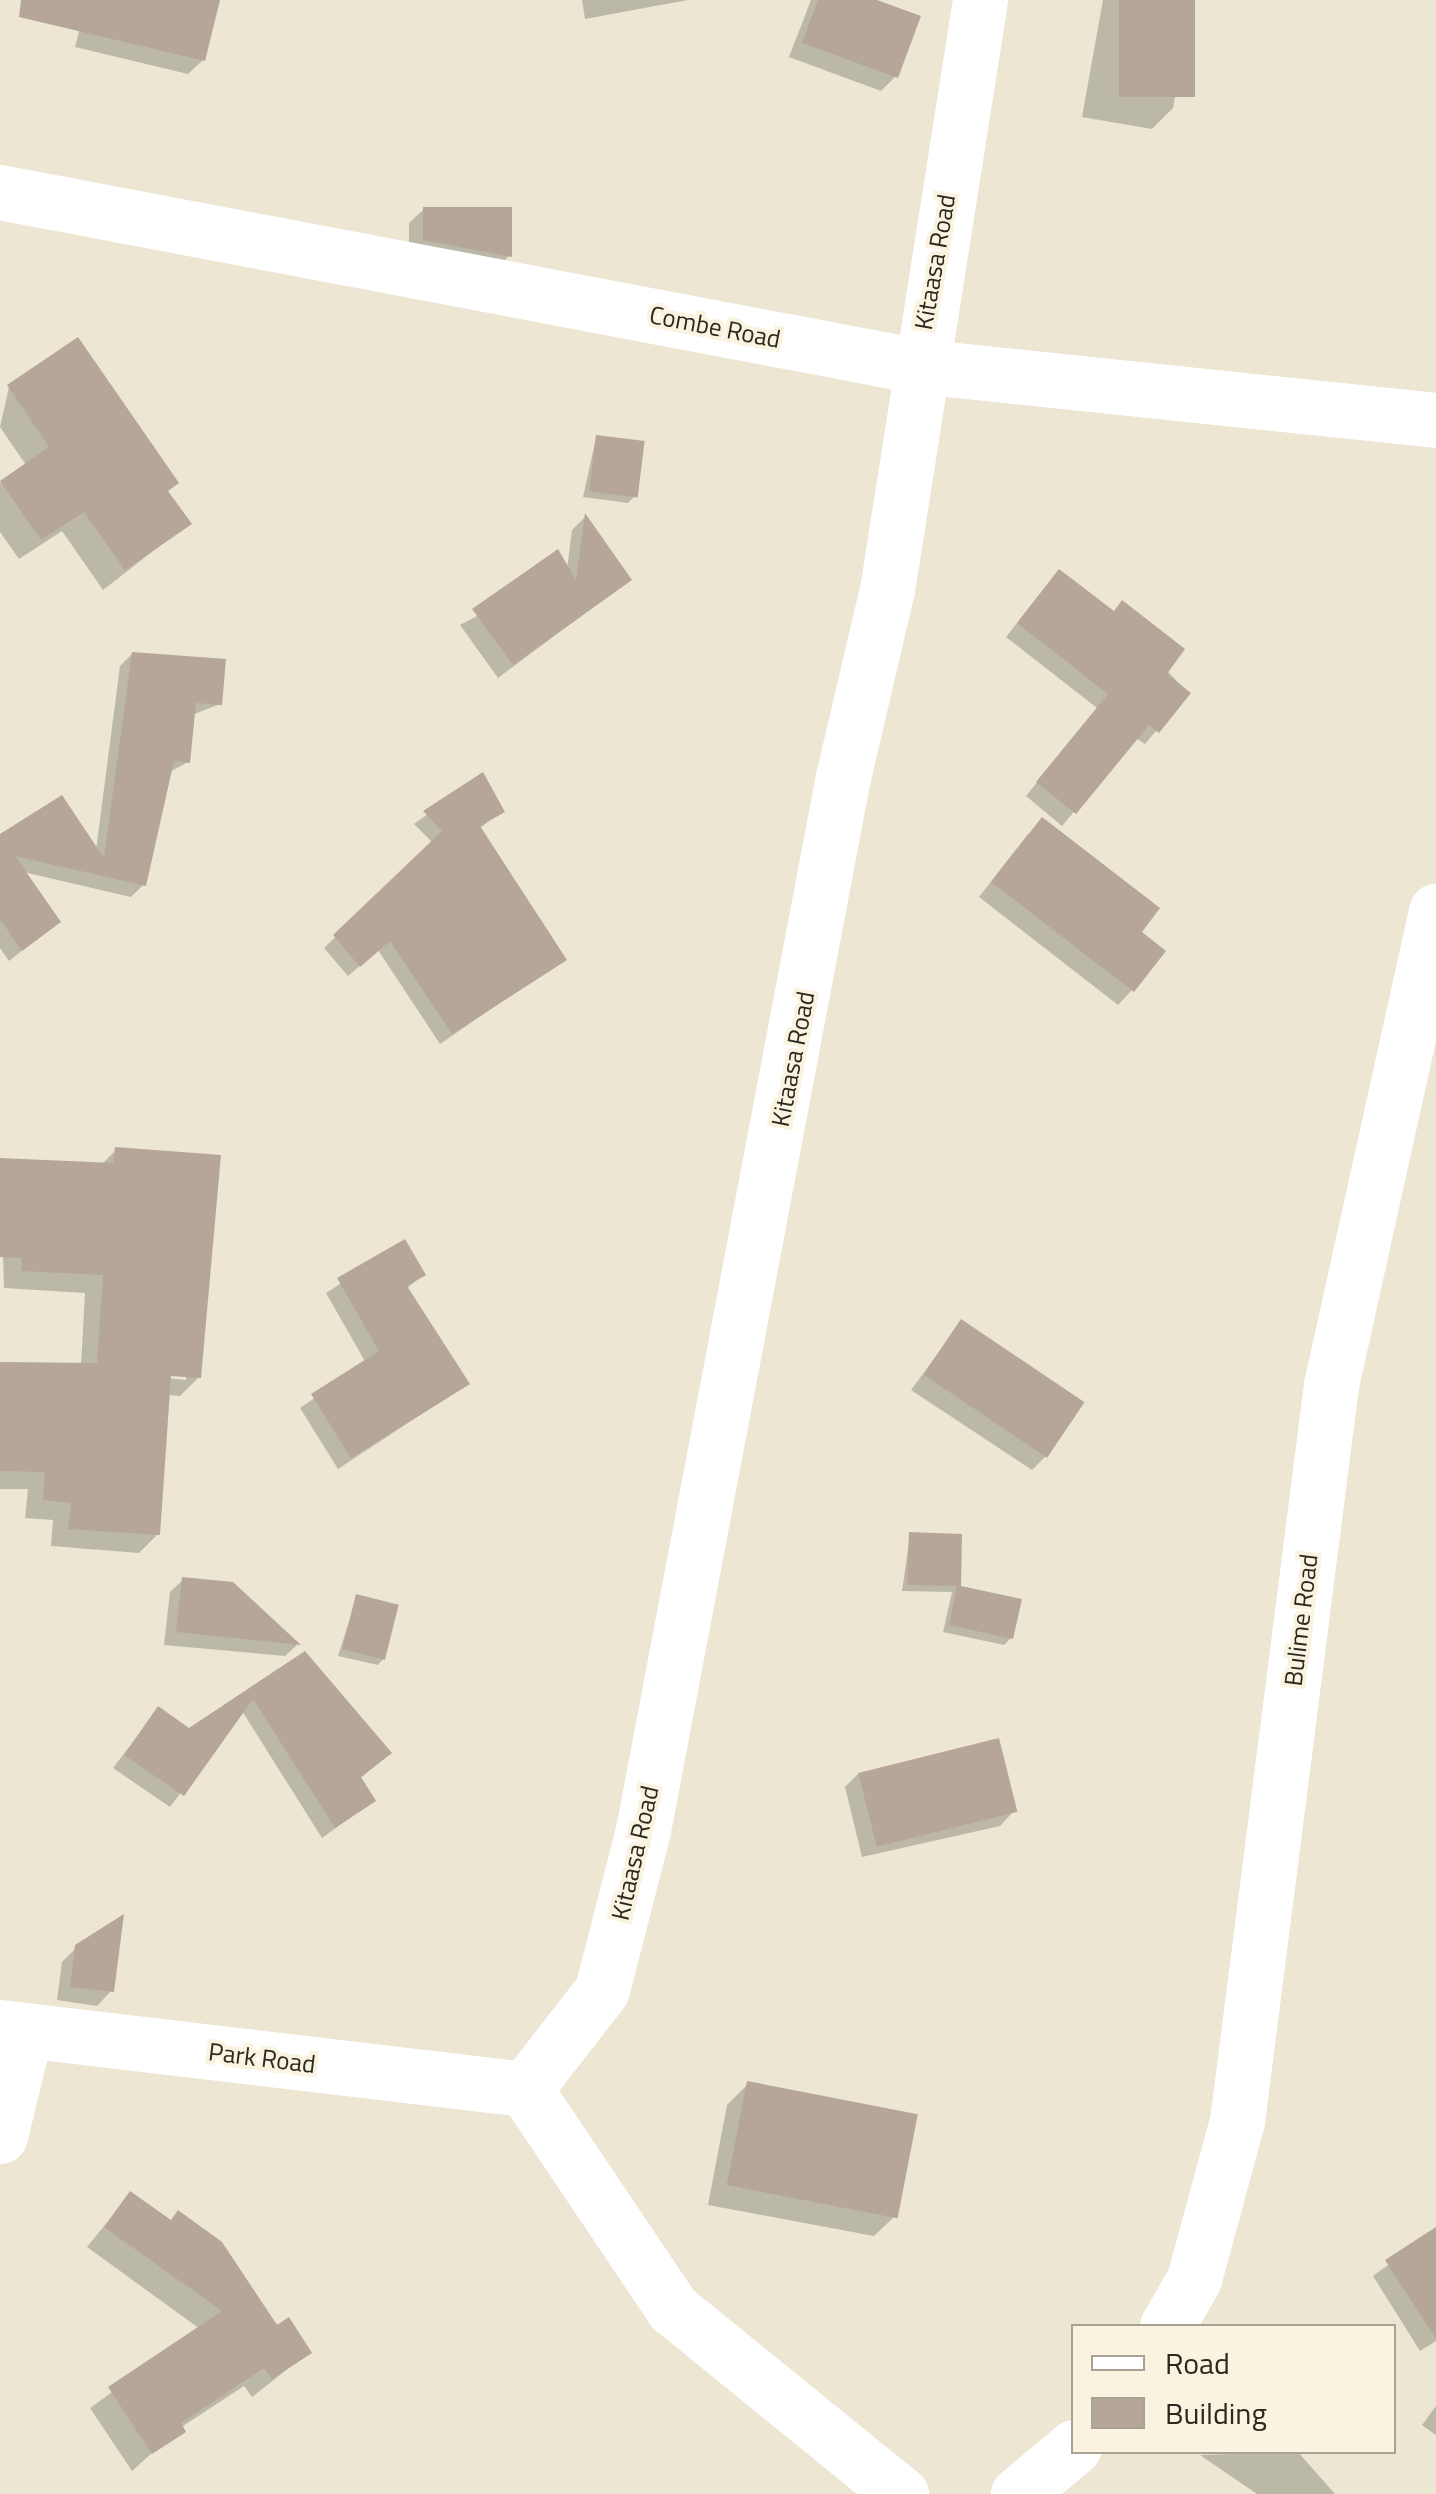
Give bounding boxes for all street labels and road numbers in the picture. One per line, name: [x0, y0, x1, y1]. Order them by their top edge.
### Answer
street label: Kitaasa Road: [908, 192, 962, 332]
street label: Combe Road: [647, 300, 783, 354]
street label: Kitaasa Road: [765, 989, 821, 1129]
street label: Bulime Road: [1278, 1552, 1324, 1688]
street label: Kitaasa Road: [605, 1783, 665, 1923]
street label: Park Road: [207, 2037, 317, 2079]

